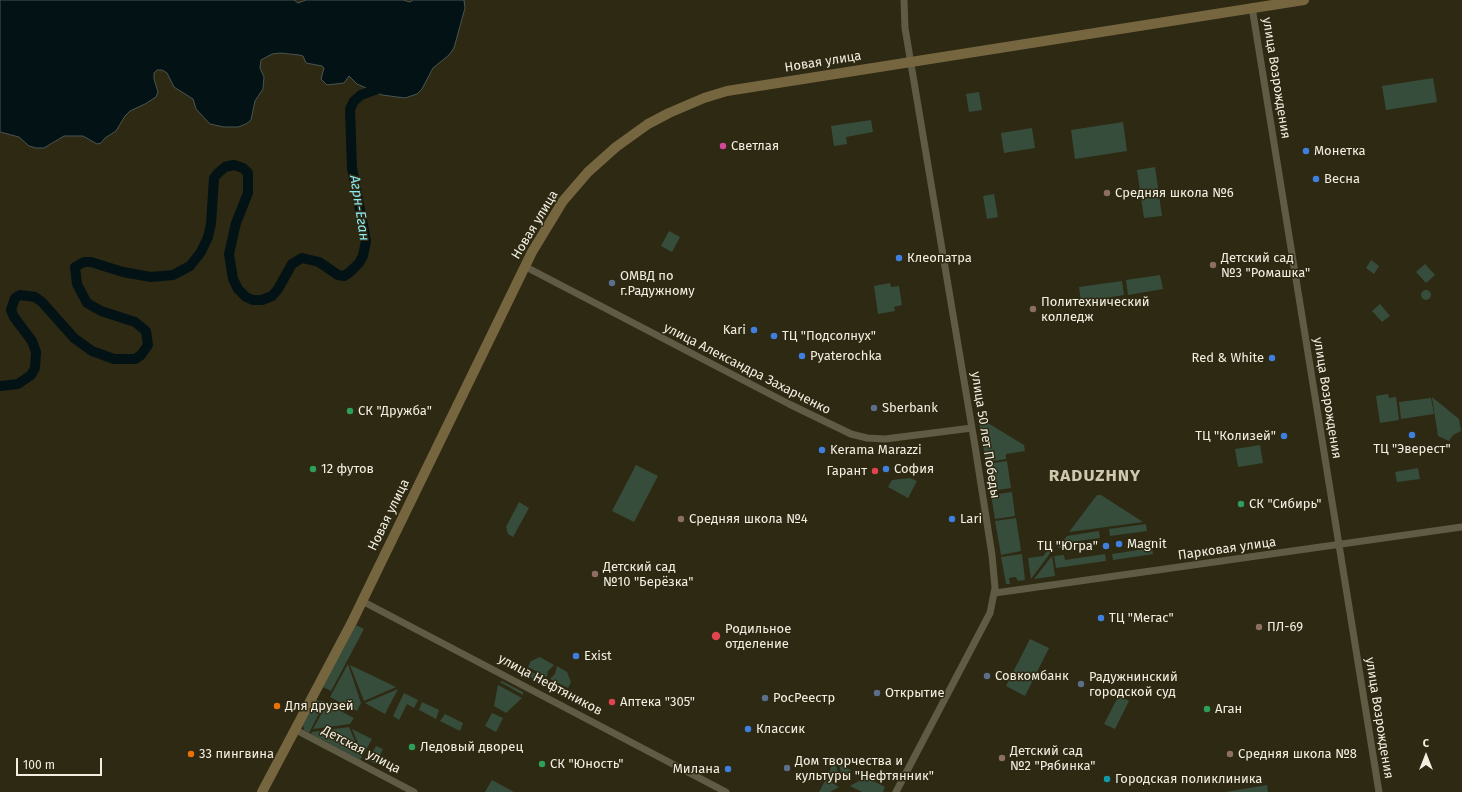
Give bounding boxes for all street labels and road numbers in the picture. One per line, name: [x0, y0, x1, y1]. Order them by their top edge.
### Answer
street label: улица Возрождения: [1259, 16, 1293, 140]
street label: Новая улица: [783, 48, 863, 76]
street label: Новая улица: [508, 188, 562, 262]
street label: улица Александра Захарченко: [661, 320, 833, 418]
street label: улица Возрождения: [1310, 336, 1344, 460]
street label: улица 50 лет Победы: [967, 371, 1003, 499]
street label: Новая улица: [365, 477, 413, 553]
street label: Парковая улица: [1177, 534, 1277, 564]
street label: улица Нефтяников: [495, 651, 605, 719]
street label: улица Возрождения: [1362, 656, 1396, 780]
street label: Детская улица: [319, 723, 403, 777]

